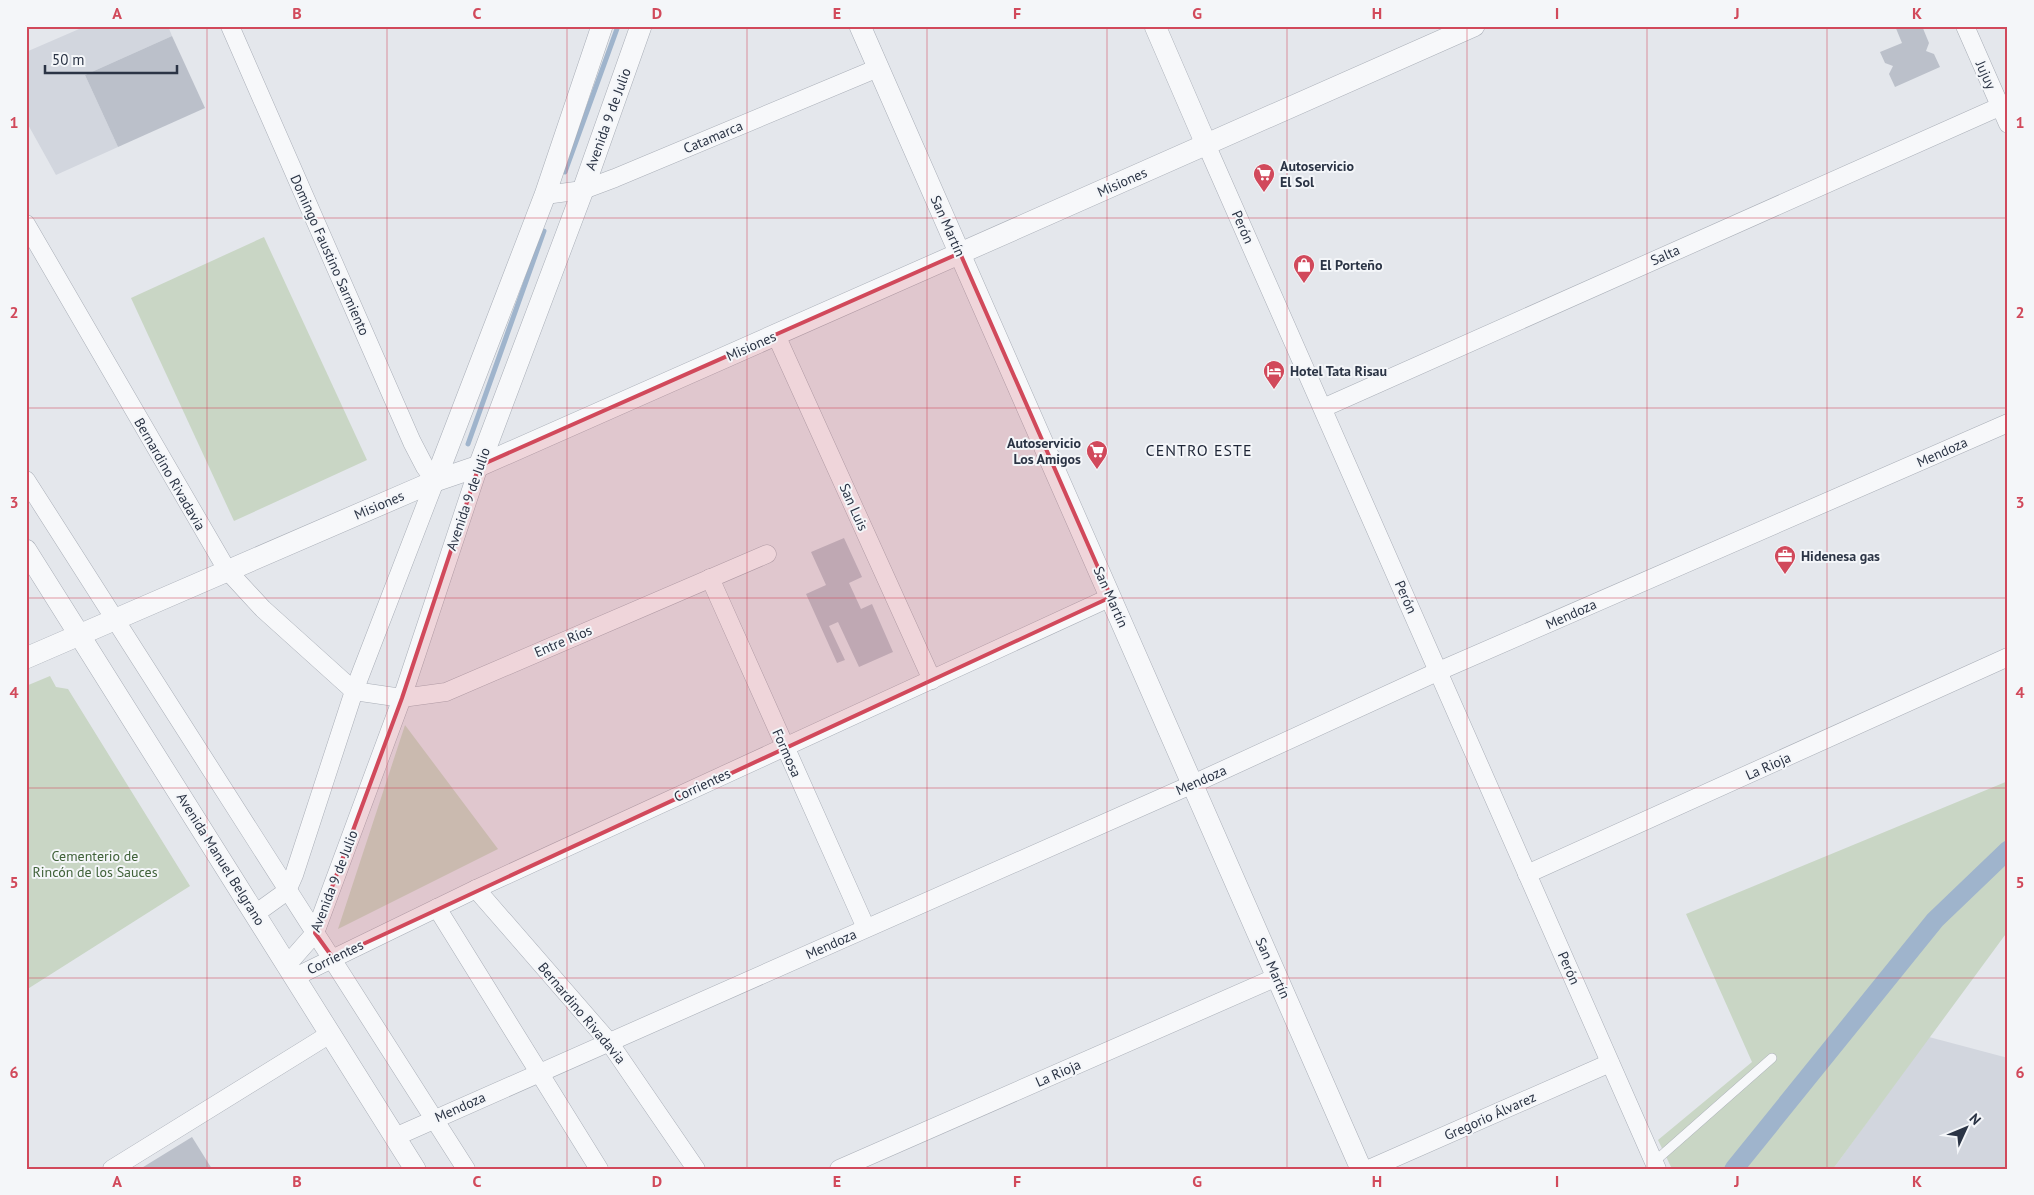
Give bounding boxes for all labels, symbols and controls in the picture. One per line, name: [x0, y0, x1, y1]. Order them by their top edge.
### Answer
text: A: [112, 3, 122, 23]
text: B: [292, 3, 302, 23]
text: C: [473, 3, 482, 23]
text: D: [652, 3, 662, 23]
text: E: [833, 3, 841, 23]
text: F: [1013, 3, 1021, 23]
text: G: [1192, 3, 1202, 23]
text: H: [1372, 3, 1382, 23]
text: I: [1555, 3, 1559, 23]
text: J: [1733, 3, 1740, 23]
text: K: [1912, 3, 1922, 23]
scale bar: [45, 42, 178, 74]
text: 50 m: [52, 50, 85, 69]
street label: Jujuy: [1971, 57, 2000, 93]
street label: Avenida 9 de Julio: [581, 65, 635, 173]
text: 1: [9, 112, 19, 132]
text: 1: [2015, 112, 2025, 132]
street label: Catamarca: [681, 116, 745, 158]
place label: Autoservicio El Sol: [1280, 157, 1355, 191]
supermarket icon: Autoservicio El Sol: [1252, 162, 1276, 193]
street label: Misiones: [1094, 163, 1150, 201]
street label: Domingo Faustino Sarmiento: [286, 172, 374, 338]
street label: San Martín: [927, 193, 969, 259]
street label: Perón: [1228, 208, 1258, 246]
street label: Salta: [1648, 241, 1682, 269]
shop icon: El Porteño: [1292, 253, 1316, 284]
place label: El Porteño: [1320, 256, 1383, 274]
text: 2: [9, 302, 19, 322]
text: 2: [2015, 302, 2025, 322]
street label: Misiones: [723, 327, 779, 365]
hotel icon: Hotel Tata Risau: [1262, 359, 1286, 390]
place label: Hotel Tata Risau: [1290, 362, 1387, 380]
street label: Bernardino Rivadavia: [130, 414, 210, 534]
street label: Mendoza: [1914, 433, 1970, 471]
place label: Autoservicio Los Amigos: [1007, 434, 1081, 468]
supermarket icon: Autoservicio Los Amigos: [1085, 439, 1109, 470]
district label: CENTRO ESTE: [1146, 440, 1252, 460]
street label: Avenida 9 de Julio: [442, 445, 494, 553]
street label: San Luis: [836, 481, 872, 534]
street label: Misiones: [351, 486, 407, 524]
text: 3: [9, 492, 19, 512]
text: 3: [2015, 492, 2025, 512]
office icon: Hidenesa gas: [1773, 544, 1797, 575]
place label: Hidenesa gas: [1801, 547, 1880, 565]
street label: San Martín: [1090, 564, 1132, 630]
street label: Perón: [1391, 578, 1421, 616]
street label: Mendoza: [1543, 595, 1599, 633]
street label: Entre Ríos: [531, 621, 595, 661]
text: 4: [9, 682, 19, 702]
text: 4: [2015, 682, 2025, 702]
street label: Formosa: [768, 726, 806, 780]
street label: La Rioja: [1742, 748, 1794, 784]
street label: Mendoza: [1173, 761, 1229, 799]
street label: Corrientes: [671, 764, 733, 806]
street label: Avenida Manuel Belgrano: [173, 789, 269, 929]
street label: Avenida 9 de Julio: [306, 827, 362, 935]
park label: Cementerio de Rincón de los Sauces: [32, 847, 158, 881]
text: 5: [9, 872, 19, 892]
text: 5: [2015, 872, 2025, 892]
street label: Mendoza: [803, 925, 859, 963]
street label: San Martín: [1252, 935, 1294, 1001]
street label: Corrientes: [304, 936, 366, 978]
street label: Perón: [1554, 949, 1584, 987]
street label: Bernardino Rivadavia: [534, 958, 630, 1068]
street label: La Rioja: [1032, 1055, 1084, 1091]
text: 6: [9, 1062, 19, 1082]
text: 6: [2015, 1062, 2025, 1082]
street label: Mendoza: [432, 1088, 488, 1126]
street label: Gregorio Álvarez: [1441, 1088, 1539, 1144]
north arrow: [1942, 1102, 1992, 1152]
text: N: [1966, 1109, 1985, 1129]
text: A: [112, 1171, 122, 1191]
text: B: [292, 1171, 302, 1191]
text: C: [473, 1171, 482, 1191]
text: D: [652, 1171, 662, 1191]
text: E: [833, 1171, 841, 1191]
text: F: [1013, 1171, 1021, 1191]
text: G: [1192, 1171, 1202, 1191]
text: H: [1372, 1171, 1382, 1191]
text: I: [1555, 1171, 1559, 1191]
text: J: [1733, 1171, 1740, 1191]
text: K: [1912, 1171, 1922, 1191]

